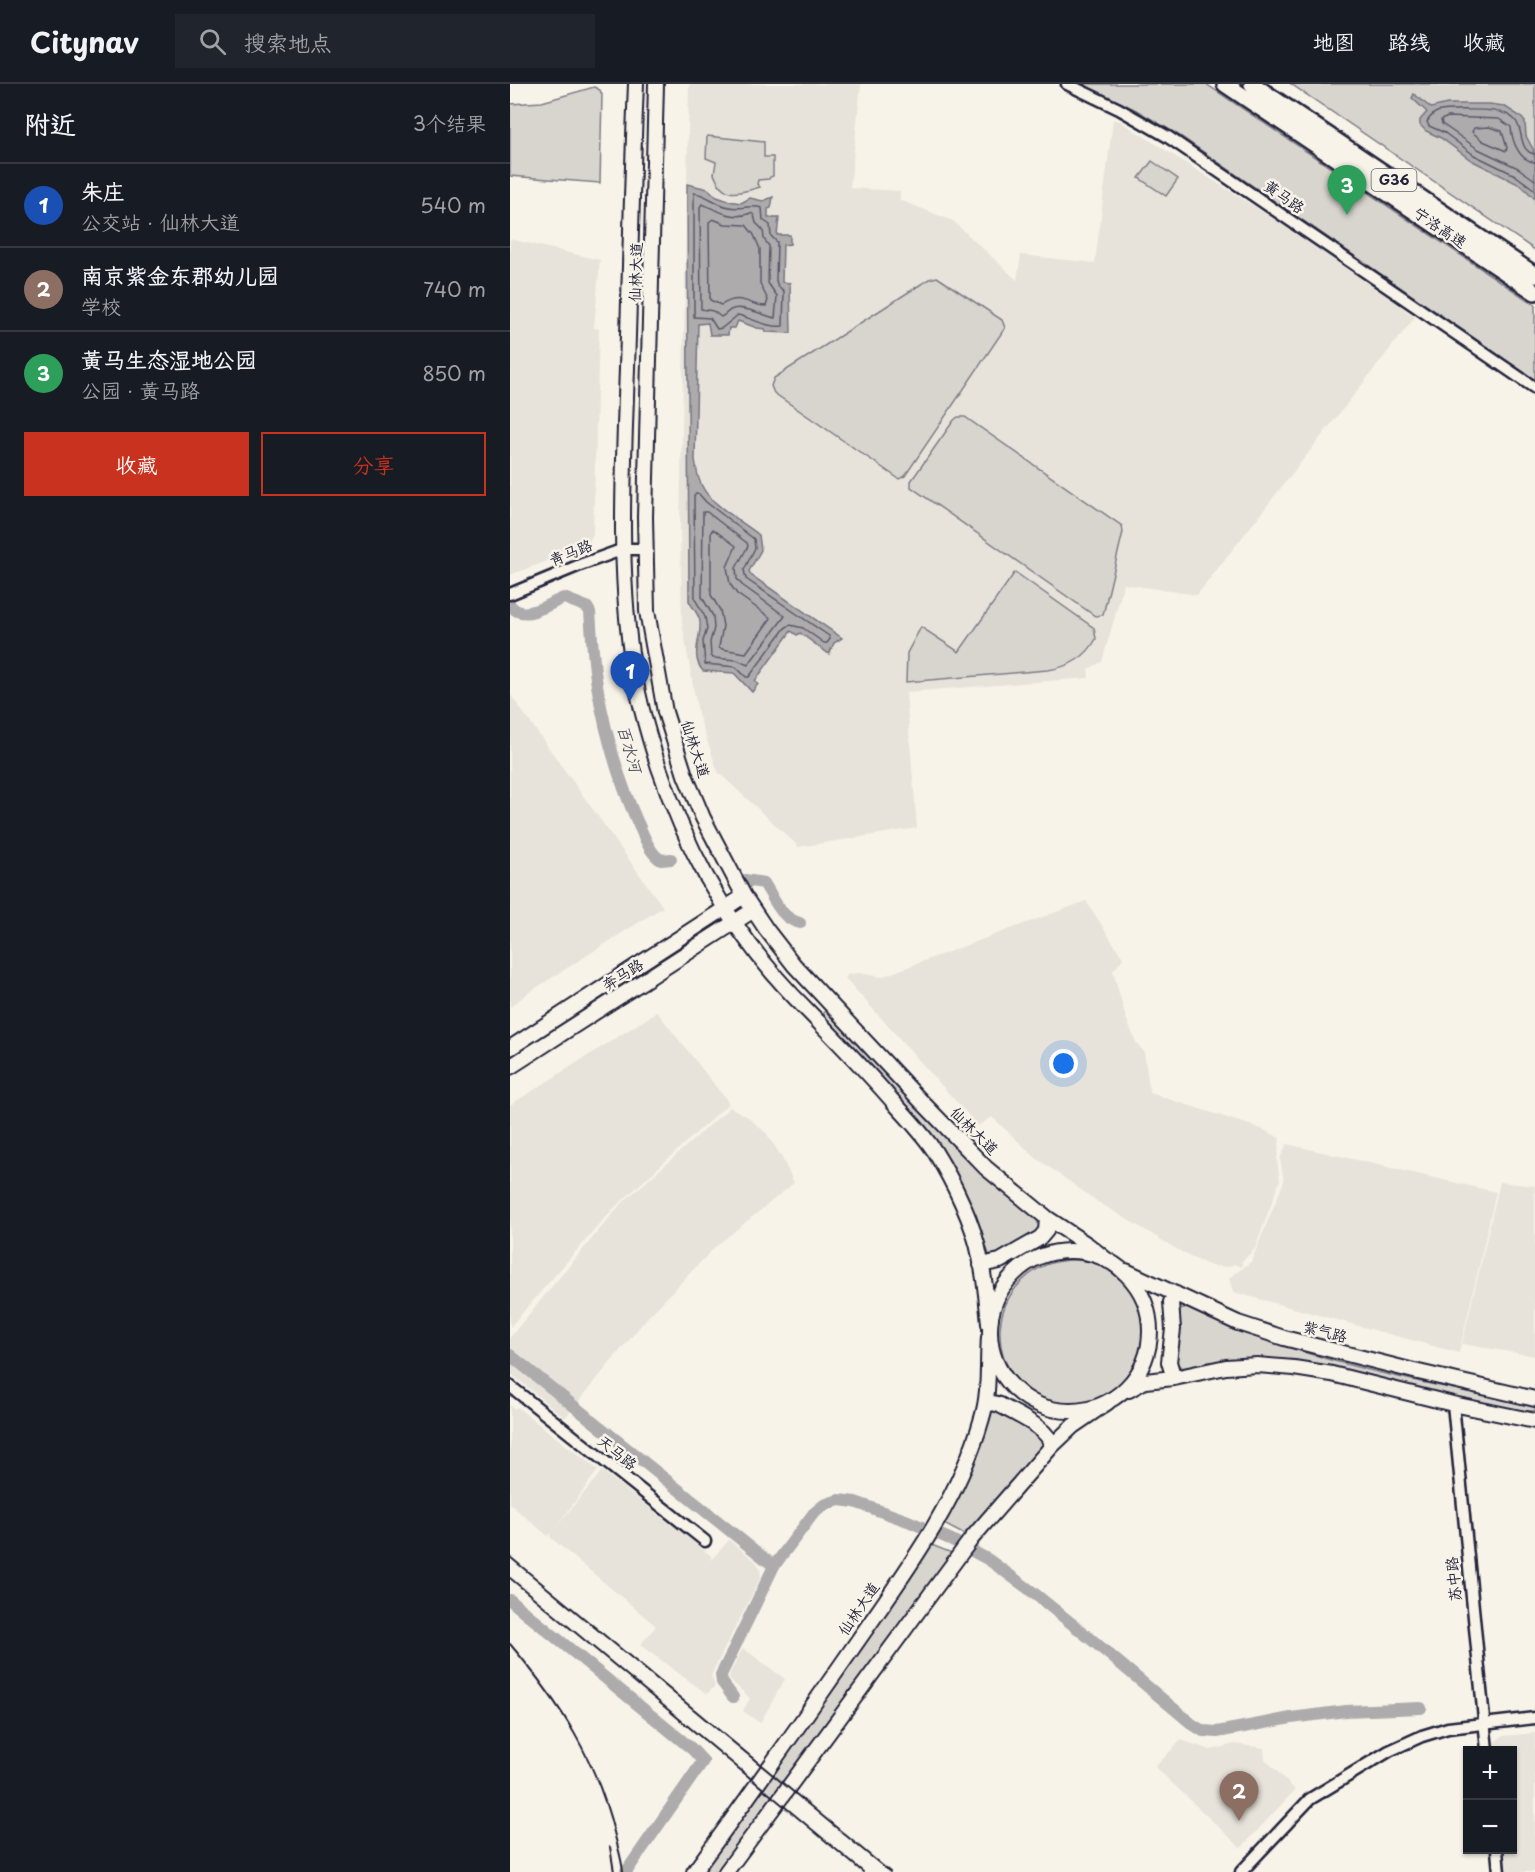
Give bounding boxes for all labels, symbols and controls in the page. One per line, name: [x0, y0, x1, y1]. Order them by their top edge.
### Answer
search box: [175, 14, 595, 68]
text: Citynav: [30, 20, 139, 63]
icon: search: [196, 25, 229, 58]
text: 搜索地点: [244, 25, 332, 58]
text: 地图: [1313, 25, 1355, 57]
text: 路线: [1388, 25, 1430, 57]
text: 收藏: [1463, 25, 1505, 57]
text: 附近: [24, 104, 76, 143]
text: 3个结果: [413, 108, 486, 138]
pin: 3: [1328, 166, 1366, 215]
road number: G36: [1372, 169, 1416, 191]
street label: 黄马路: [1260, 173, 1310, 218]
text: 朱庄: [81, 174, 125, 207]
text: 1: [39, 190, 48, 220]
text: 540 m: [420, 190, 486, 220]
street label: 宁洛高速: [1410, 200, 1472, 253]
text: 公交站 · 仙林大道: [81, 207, 240, 237]
street label: 仙林大道: [622, 242, 647, 302]
text: 南京紫金东郡幼儿园: [81, 258, 279, 291]
text: 2: [36, 274, 51, 304]
text: 740 m: [423, 274, 486, 304]
text: 学校: [81, 291, 121, 321]
text: 黄马生态湿地公园: [81, 342, 257, 375]
text: 3: [37, 358, 50, 388]
text: 850 m: [422, 358, 486, 388]
text: 公园 · 黄马路: [81, 375, 200, 405]
button: 收藏: [24, 432, 249, 496]
button: 分享: [261, 432, 486, 496]
street label: 青马路: [545, 533, 596, 571]
pin: 1: [610, 652, 650, 701]
street label: 仙林大道: [676, 716, 717, 781]
water label: 百水河: [613, 722, 650, 778]
street label: 奔马路: [597, 952, 647, 995]
your location: [1049, 1049, 1078, 1078]
street label: 仙林大道: [946, 1101, 1004, 1159]
street label: 紫气路: [1301, 1314, 1350, 1347]
street label: 天马路: [593, 1429, 643, 1475]
street label: 苏中路: [1439, 1556, 1466, 1603]
street label: 仙林大道: [831, 1577, 884, 1639]
map controls: [1463, 1746, 1517, 1854]
button: +: [1463, 1746, 1517, 1800]
pin: 2: [1220, 1772, 1258, 1821]
button: −: [1463, 1800, 1517, 1854]

